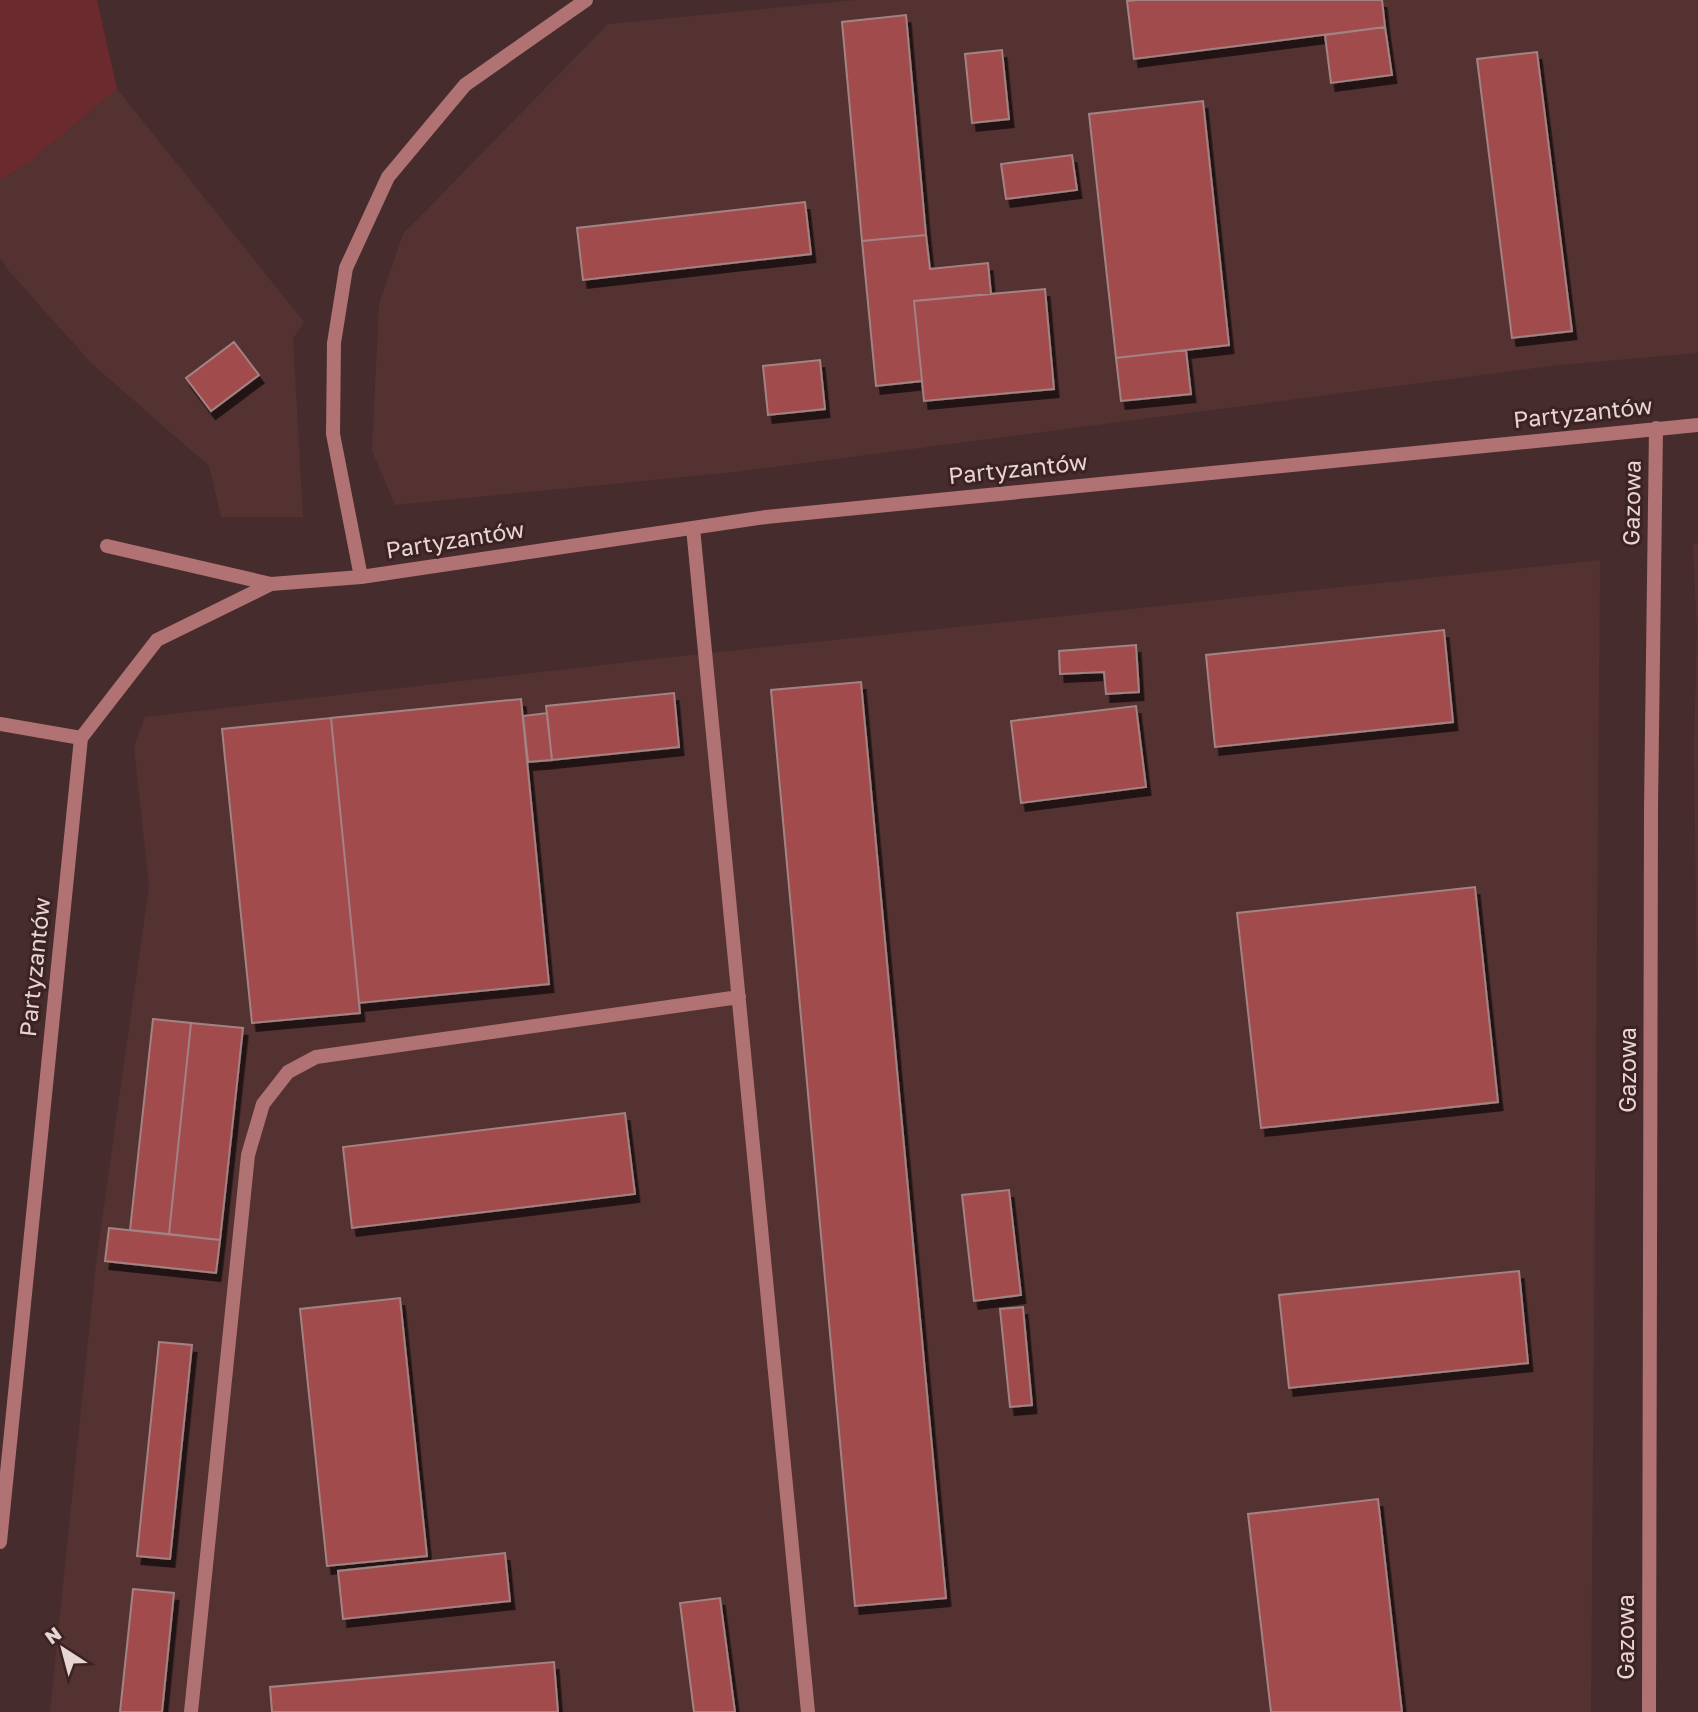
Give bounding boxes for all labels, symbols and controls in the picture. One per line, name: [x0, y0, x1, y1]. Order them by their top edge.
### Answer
street label: Partyzantów: [1512, 391, 1654, 433]
street label: Partyzantów: [947, 447, 1089, 489]
street label: Gazowa: [1616, 460, 1646, 546]
street label: Partyzantów: [384, 514, 526, 564]
street label: Partyzantów: [13, 896, 55, 1038]
street label: Gazowa: [1613, 1027, 1641, 1113]
street label: Gazowa: [1611, 1594, 1639, 1680]
north arrow: [28, 1614, 98, 1684]
text: N: [40, 1621, 65, 1648]

